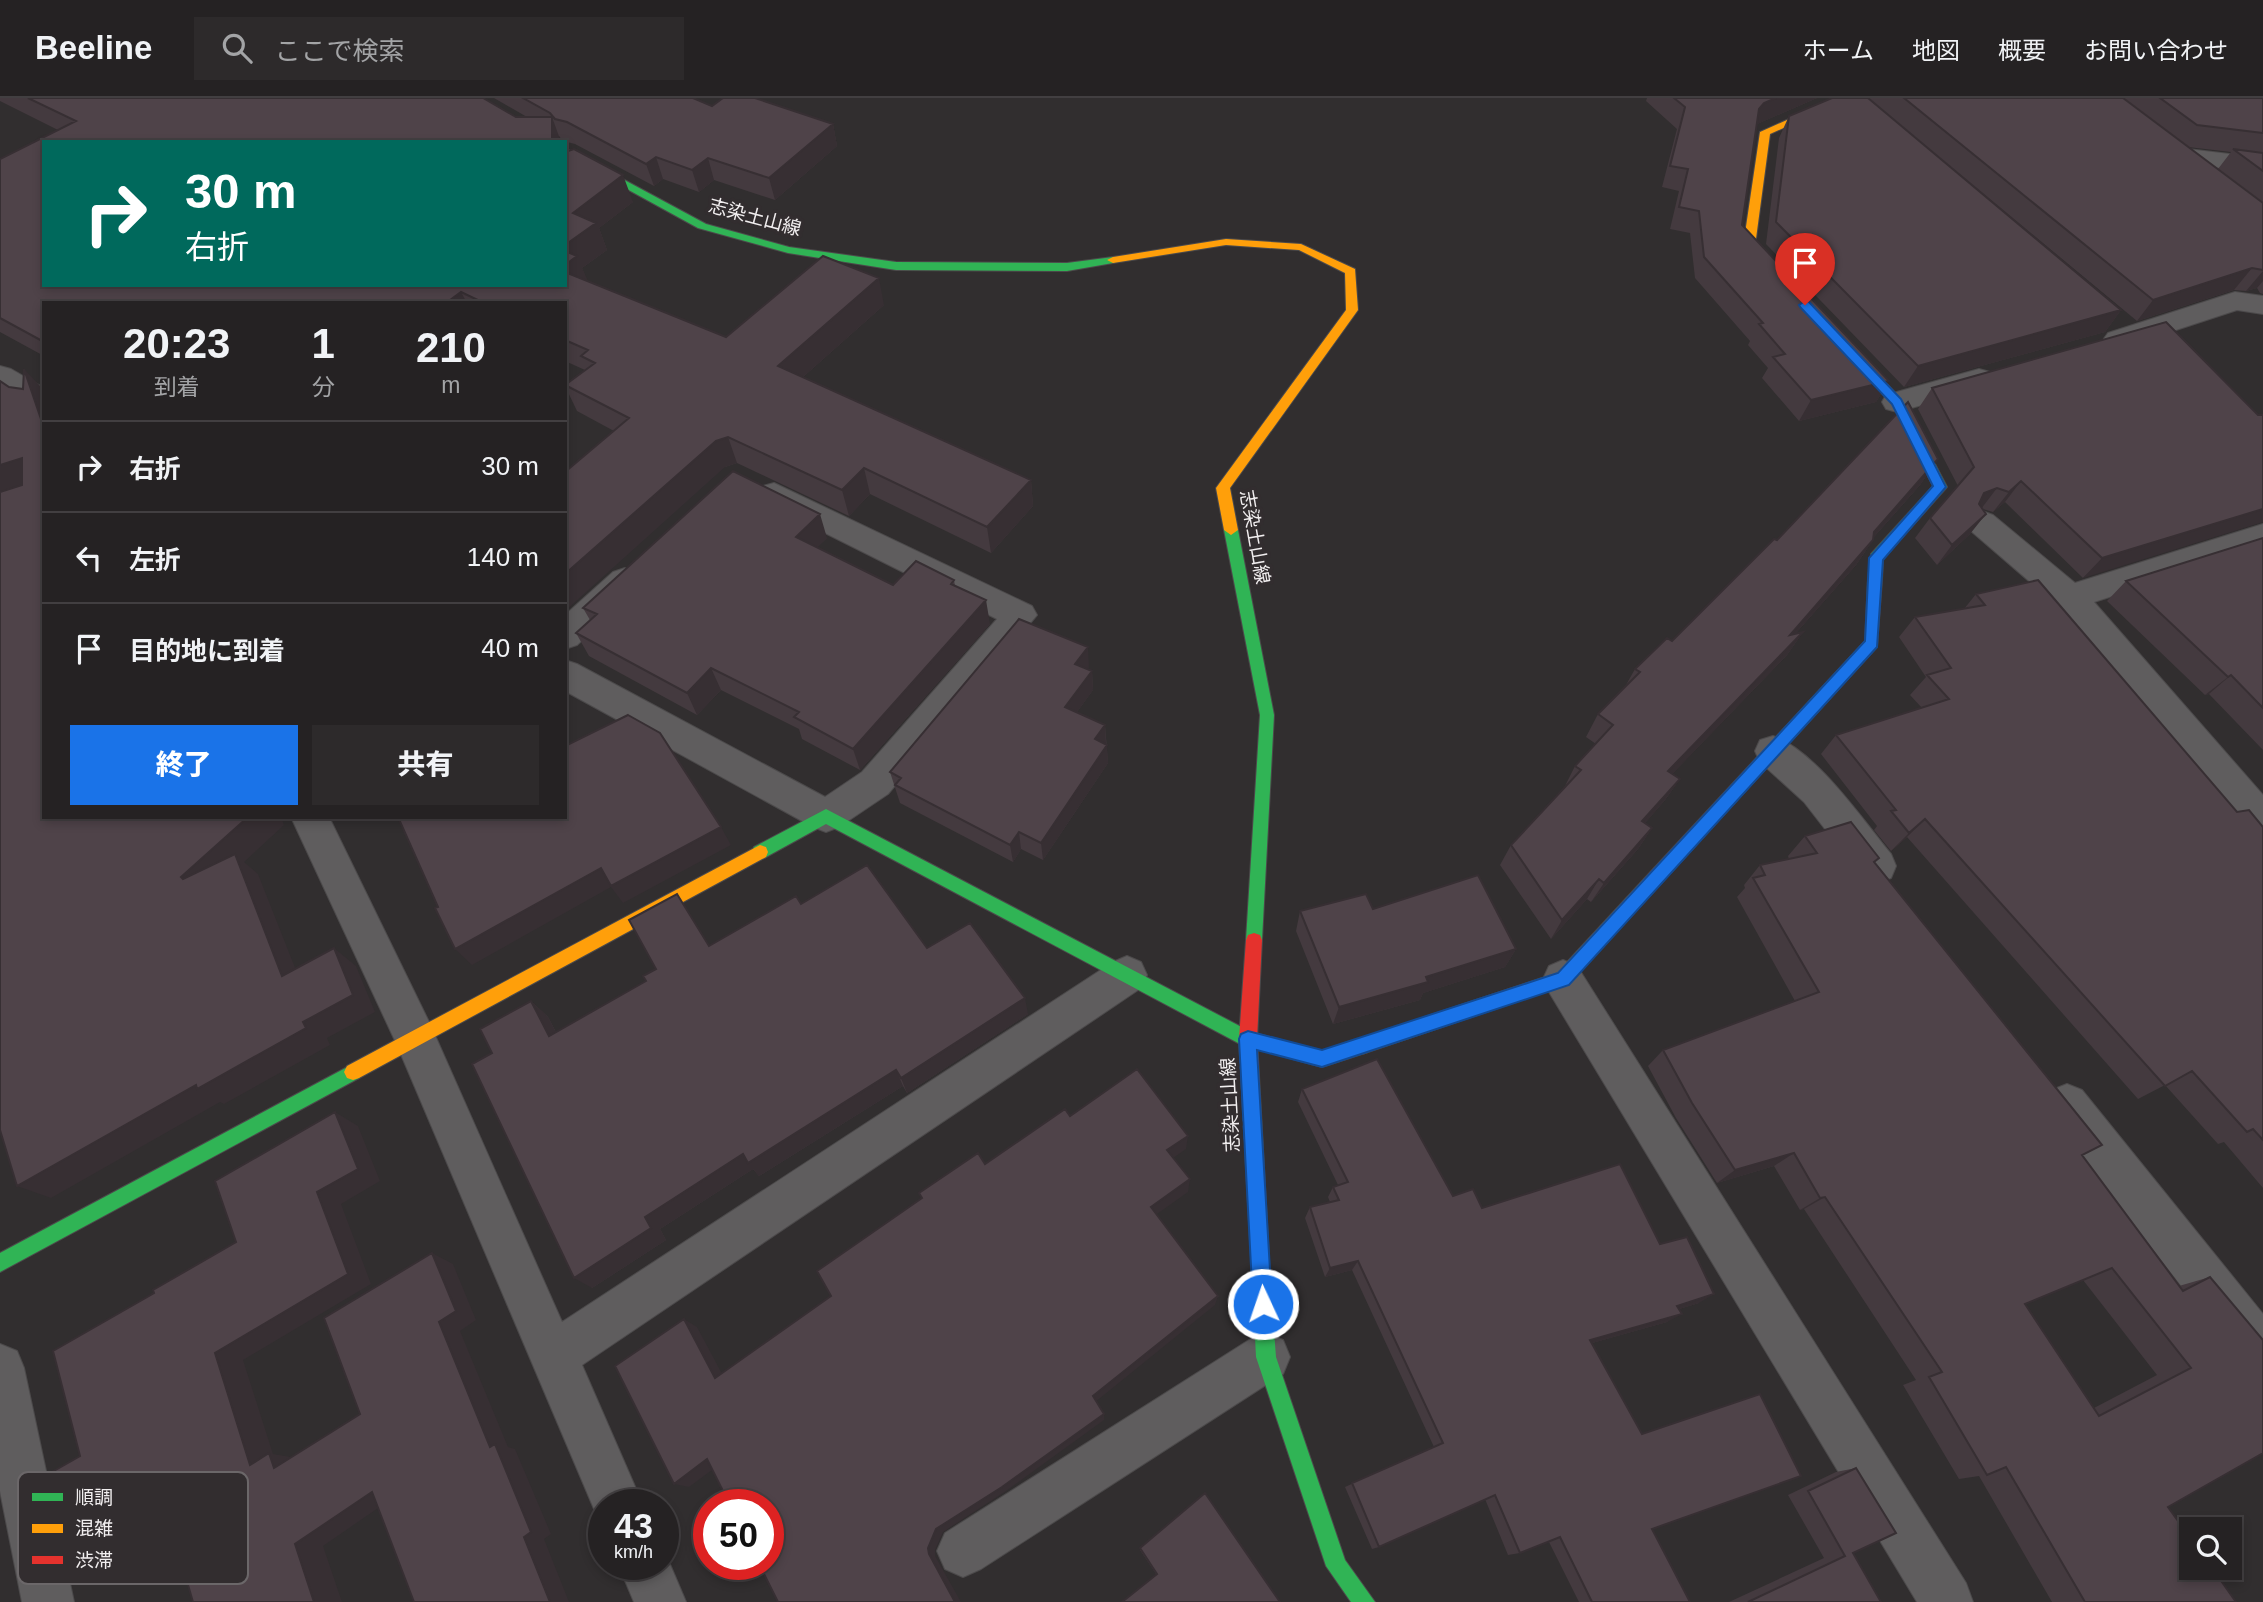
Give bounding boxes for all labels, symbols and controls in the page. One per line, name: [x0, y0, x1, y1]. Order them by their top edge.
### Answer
search box: [194, 17, 684, 80]
text: Beeline: [35, 29, 152, 66]
icon: search: [218, 29, 256, 67]
text: ここで検索: [274, 36, 404, 66]
text: ホーム: [1803, 37, 1874, 64]
text: 地図: [1912, 37, 1960, 64]
text: 概要: [1998, 37, 2046, 64]
text: お問い合わせ: [2084, 37, 2228, 64]
text: 30 m: [185, 164, 297, 218]
icon: right: [70, 168, 161, 259]
street label: 志染土山線: [706, 195, 804, 239]
text: 右折: [185, 229, 249, 265]
pin: [1775, 233, 1835, 305]
icon: arrive: [1786, 244, 1824, 282]
text: 20:23: [123, 320, 230, 367]
text: 1: [311, 320, 335, 367]
text: 210: [416, 324, 486, 371]
text: m: [441, 372, 461, 398]
text: 到着: [154, 374, 200, 400]
text: 分: [312, 374, 335, 400]
icon: right: [70, 448, 108, 486]
text: 30 m: [481, 451, 539, 481]
text: 右折: [129, 454, 181, 484]
street label: 志染土山線: [1236, 488, 1274, 586]
icon: left: [70, 539, 108, 577]
text: 140 m: [467, 542, 539, 572]
text: 左折: [129, 545, 181, 575]
icon: arrive: [70, 630, 108, 668]
text: 40 m: [481, 633, 539, 663]
text: 目的地に到着: [129, 636, 285, 666]
button: 終了: [70, 725, 298, 805]
button: 共有: [312, 725, 539, 805]
street label: 志染土山線: [1217, 1057, 1243, 1153]
position arrow: [1226, 1267, 1300, 1341]
legend: [18, 1472, 248, 1584]
text: 順調: [75, 1487, 113, 1508]
speed limit sign: 50: [693, 1489, 784, 1580]
text: 43: [614, 1506, 653, 1545]
map controls: [2179, 1517, 2242, 1580]
button: search: [2179, 1517, 2242, 1580]
text: 混雑: [75, 1518, 113, 1539]
text: km/h: [614, 1542, 653, 1562]
text: 渋滞: [75, 1550, 113, 1571]

